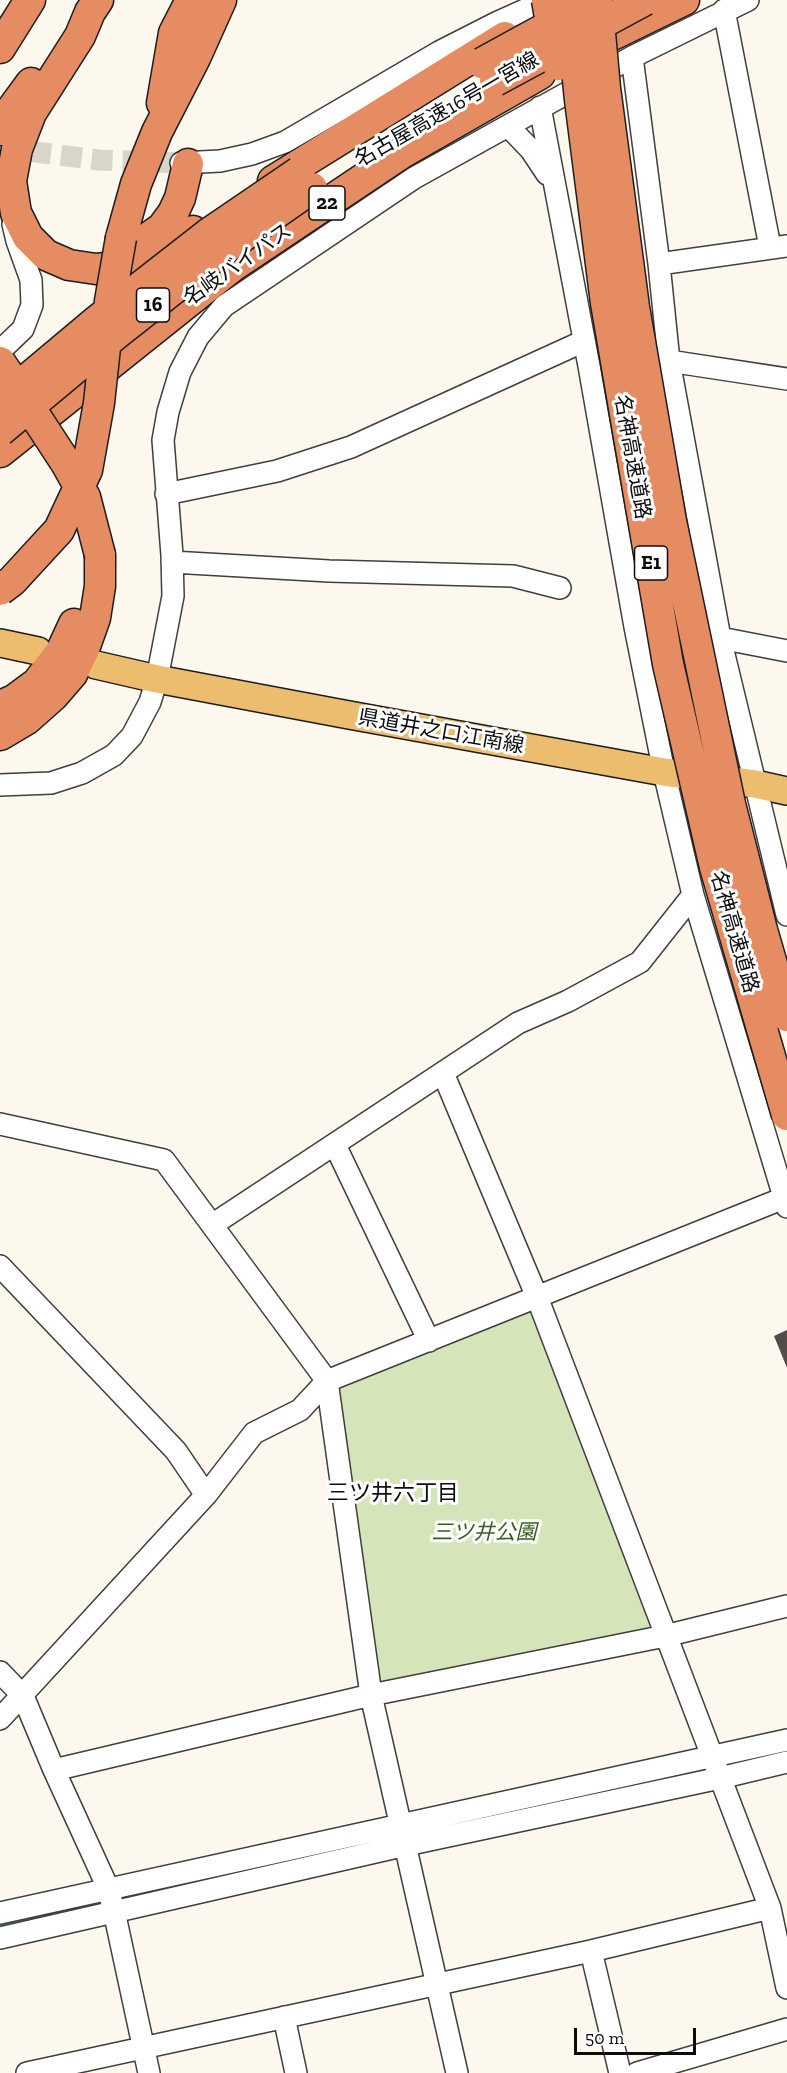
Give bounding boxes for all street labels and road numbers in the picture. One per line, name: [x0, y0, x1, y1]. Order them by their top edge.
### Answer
street label: 名古屋高速16号一宮線: [351, 47, 543, 173]
road number: 22: [309, 186, 345, 220]
street label: 名岐バイパス: [179, 219, 297, 311]
road number: 16: [136, 288, 170, 322]
street label: 名神高速道路: [609, 393, 655, 521]
road number: E1: [634, 546, 668, 580]
street label: 県道井之口江南線: [356, 705, 526, 759]
street label: 名神高速道路: [705, 868, 763, 996]

